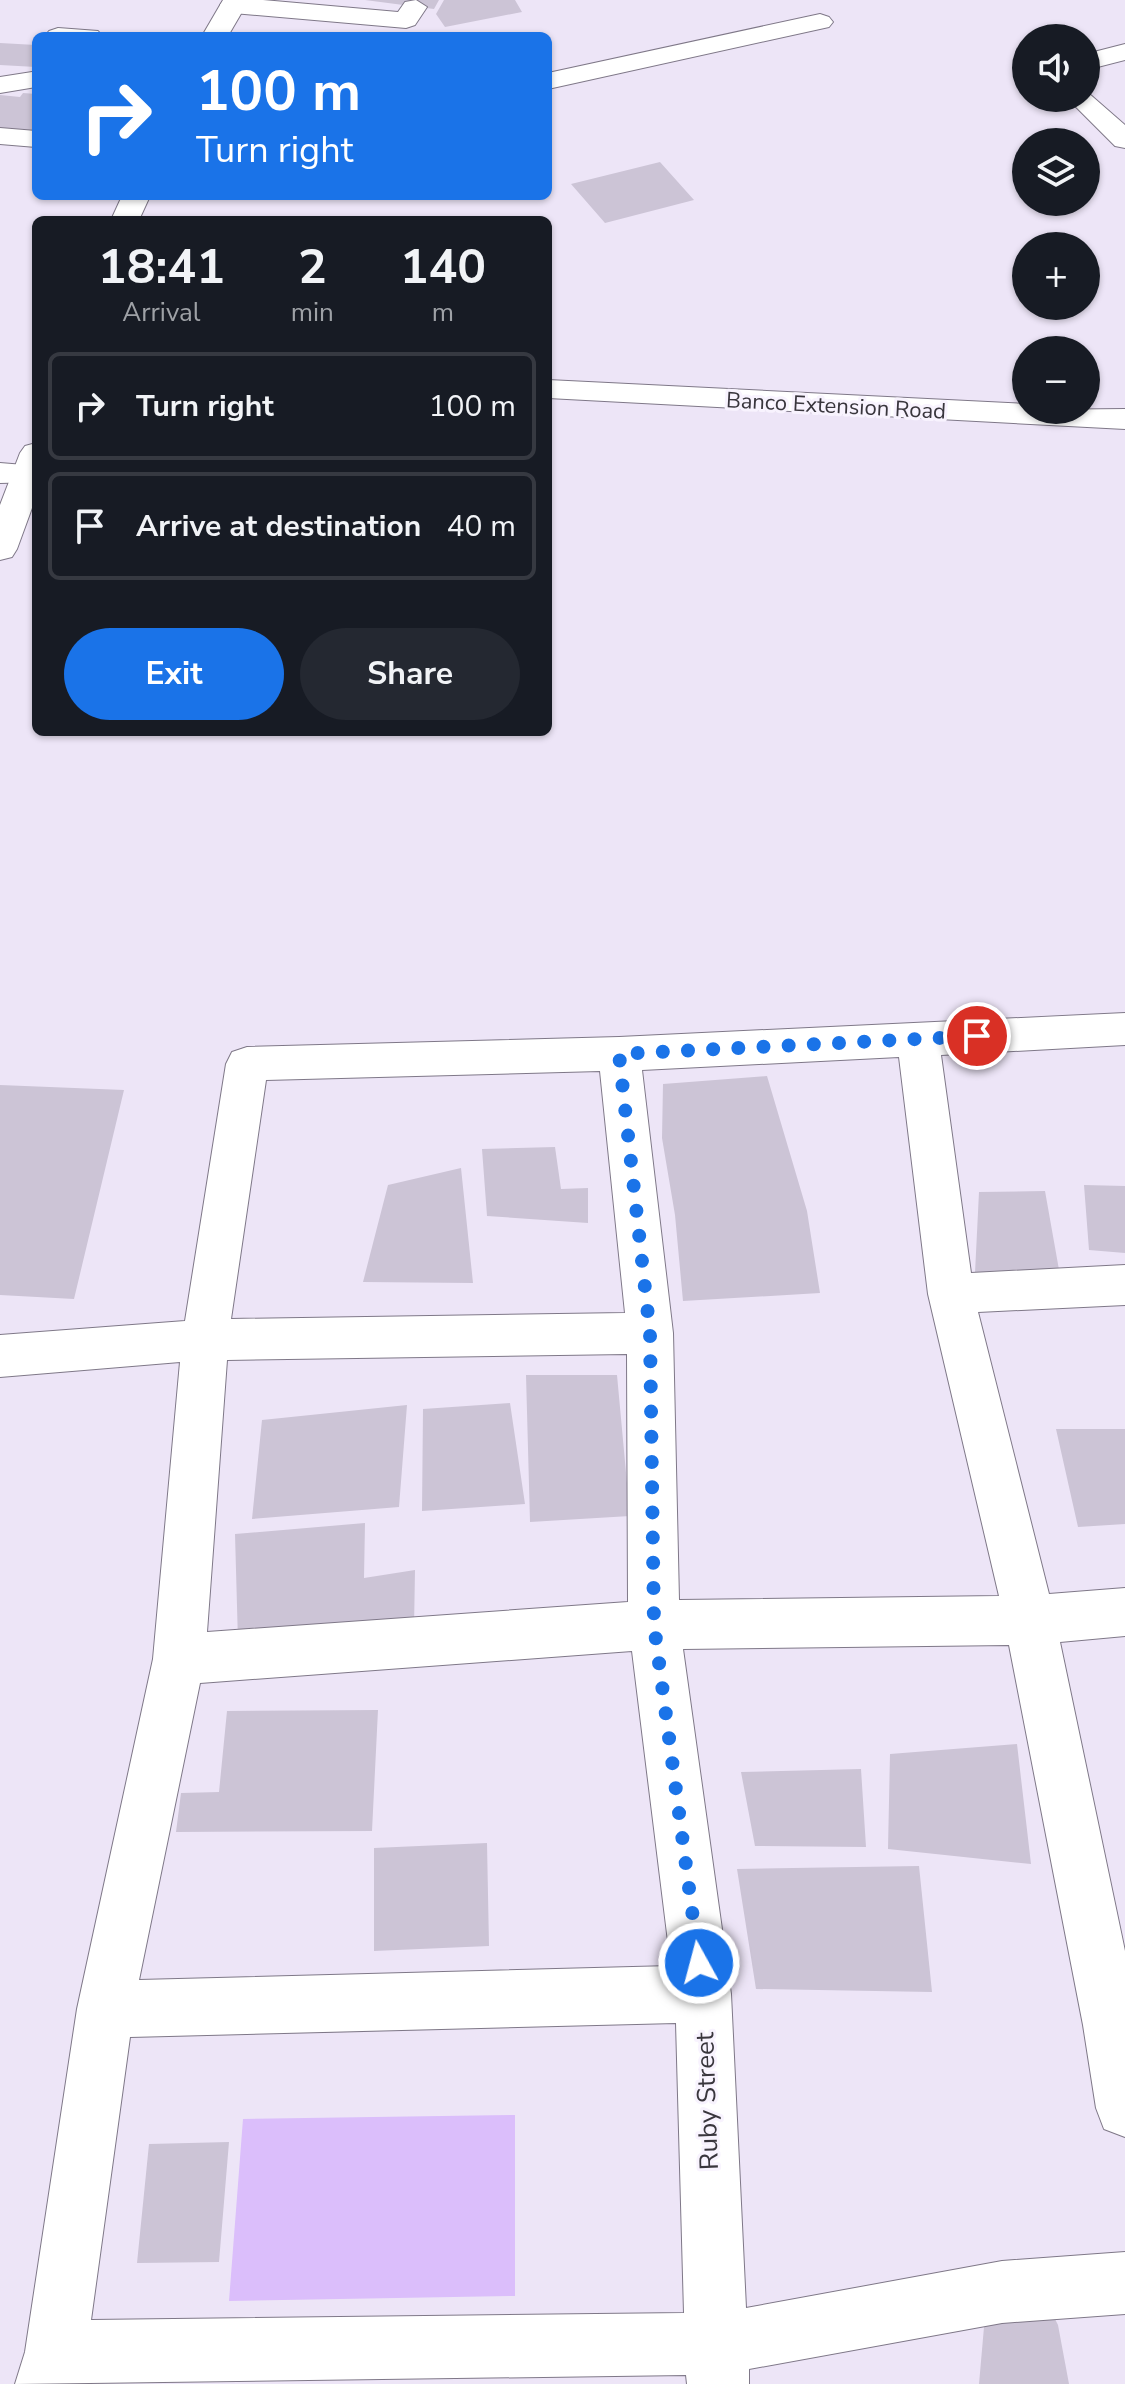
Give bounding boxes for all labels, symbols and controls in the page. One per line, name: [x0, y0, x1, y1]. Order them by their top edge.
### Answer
map controls: [1012, 24, 1100, 424]
button: sound: [1012, 24, 1100, 112]
text: 100 m: [196, 53, 361, 130]
icon: right: [64, 64, 168, 168]
text: Turn right: [196, 126, 353, 175]
button: layers: [1012, 128, 1100, 216]
button: +: [1012, 232, 1100, 320]
text: 18:41: [98, 234, 225, 300]
text: 2: [298, 234, 327, 300]
text: 140: [400, 234, 486, 300]
text: Arrival: [122, 295, 201, 330]
text: min: [291, 295, 334, 330]
text: m: [432, 295, 454, 330]
button: −: [1012, 336, 1100, 424]
icon: right: [68, 384, 112, 428]
street label: Banco Extension Road: [725, 385, 947, 427]
text: Turn right: [136, 386, 274, 427]
text: 100 m: [429, 386, 516, 427]
icon: arrive: [68, 504, 112, 548]
text: Arrive at destination: [136, 506, 421, 547]
text: 40 m: [447, 506, 516, 547]
button: Exit: [64, 628, 284, 720]
button: Share: [300, 628, 520, 720]
pin: [943, 1002, 1011, 1070]
icon: arrive: [955, 1014, 999, 1058]
position arrow: [657, 1921, 741, 2005]
street label: Ruby Street: [687, 2031, 727, 2171]

